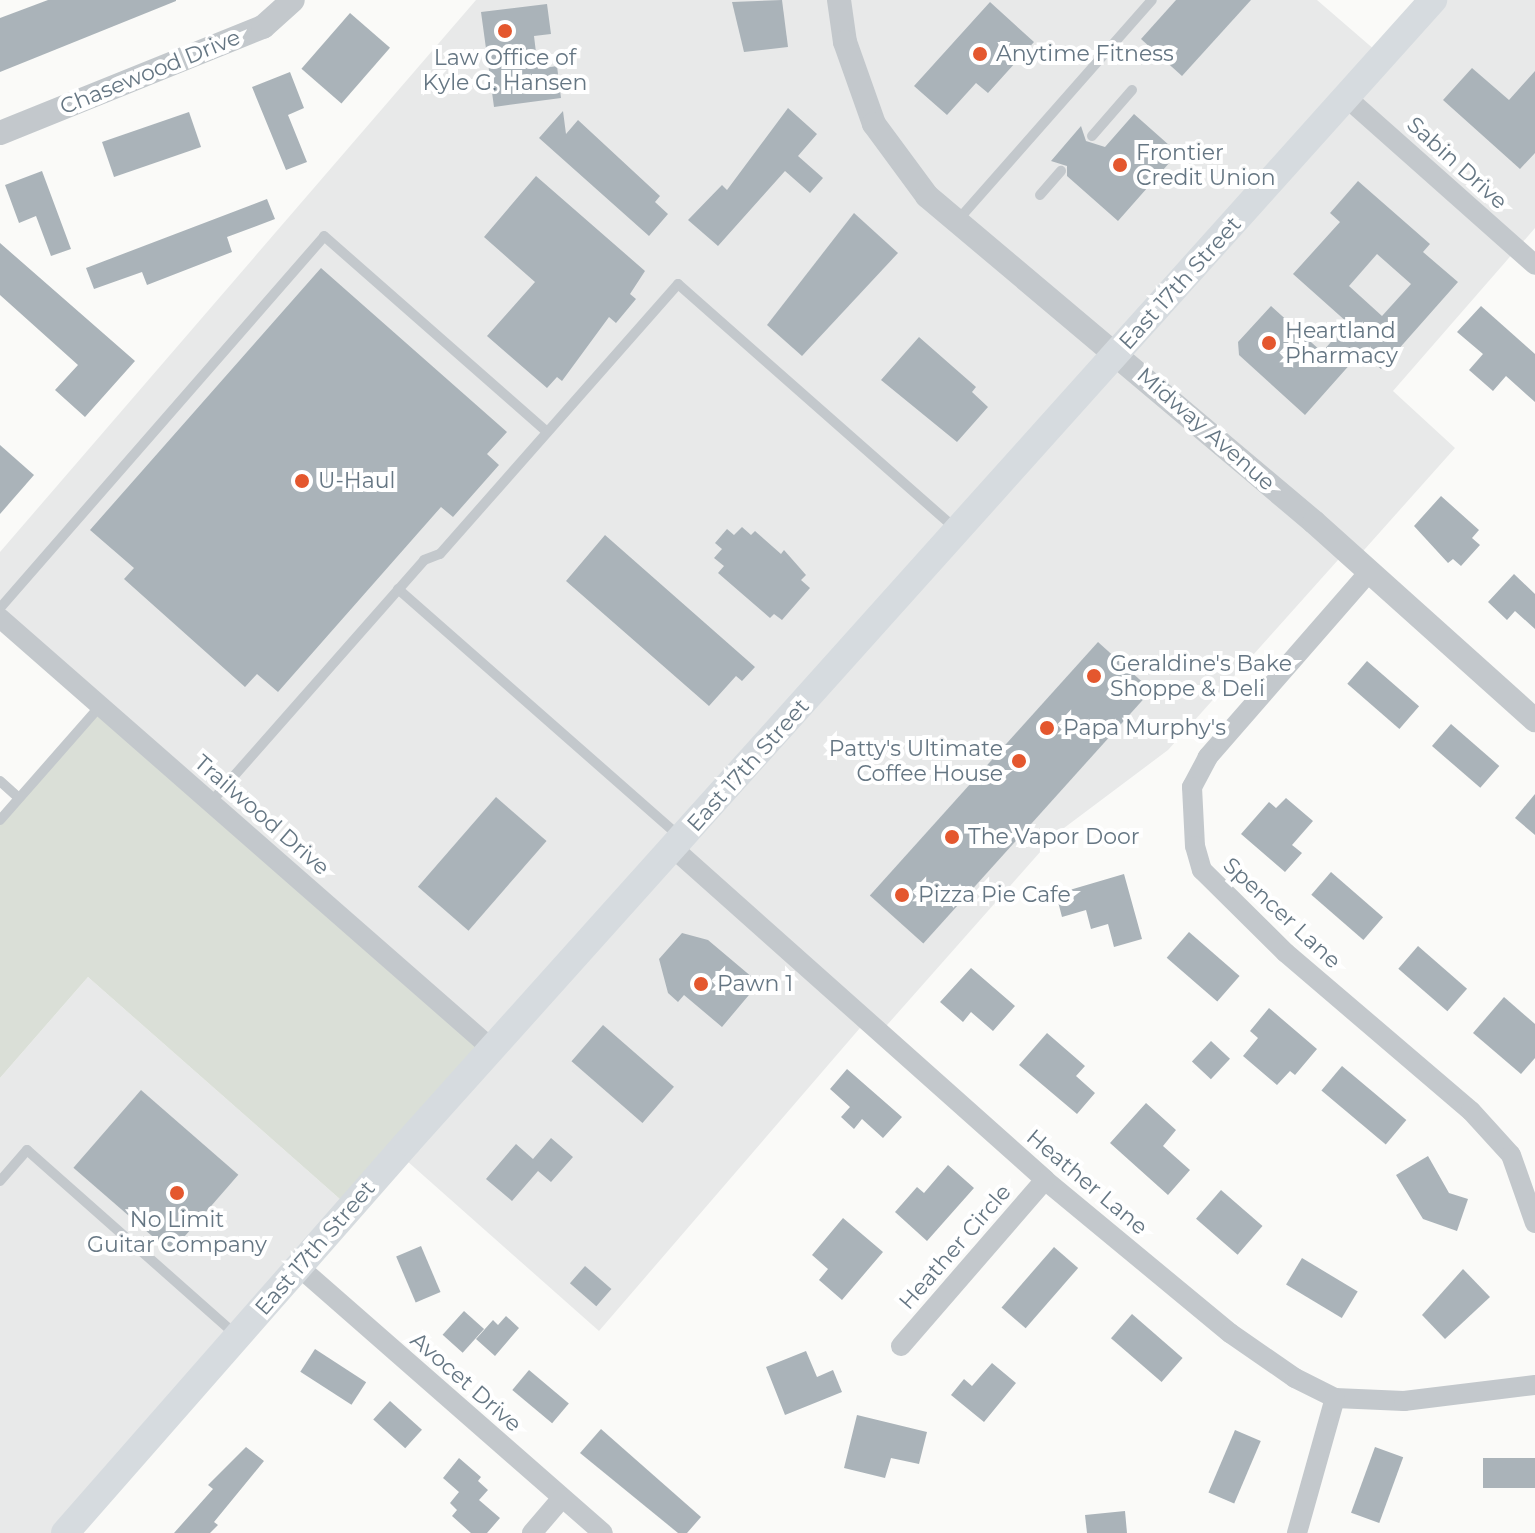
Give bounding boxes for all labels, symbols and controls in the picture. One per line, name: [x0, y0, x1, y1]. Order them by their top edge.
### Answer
marker: Law Office of Kyle G. Hansen: [496, 22, 514, 40]
street label: Chasewood Drive: [56, 24, 244, 120]
place label: Anytime Fitness: [996, 41, 1174, 67]
place label: Law Office of Kyle G. Hansen: [423, 44, 587, 96]
marker: Anytime Fitness: [971, 45, 989, 63]
street label: Sabin Drive: [1401, 111, 1513, 215]
place label: Frontier Credit Union: [1136, 139, 1276, 190]
marker: Frontier Credit Union: [1111, 156, 1129, 174]
street label: East 17th Street: [1113, 211, 1247, 355]
place label: Heartland Pharmacy: [1285, 317, 1398, 368]
marker: Heartland Pharmacy: [1260, 334, 1278, 352]
street label: Midway Avenue: [1132, 362, 1280, 496]
place label: U-Haul: [318, 468, 395, 494]
marker: U-Haul: [293, 472, 311, 490]
place label: Geraldine's Bake Shoppe & Deli: [1110, 650, 1292, 702]
marker: Geraldine's Bake Shoppe & Deli: [1085, 667, 1103, 685]
street label: East 17th Street: [681, 693, 815, 837]
place label: Papa Murphy's: [1063, 715, 1226, 741]
marker: Papa Murphy's: [1038, 719, 1056, 737]
place label: Patty's Ultimate Coffee House: [829, 735, 1003, 786]
street label: Trailwood Drive: [189, 749, 335, 881]
marker: Patty's Ultimate Coffee House: [1010, 752, 1028, 770]
place label: The Vapor Door: [968, 824, 1140, 850]
marker: The Vapor Door: [943, 828, 961, 846]
street label: Spencer Lane: [1218, 852, 1346, 974]
place label: Pizza Pie Cafe: [918, 882, 1071, 908]
marker: Pizza Pie Cafe: [893, 886, 911, 904]
place label: Pawn 1: [717, 971, 793, 997]
marker: Pawn 1: [692, 975, 710, 993]
street label: Heather Lane: [1021, 1124, 1153, 1240]
street label: East 17th Street: [249, 1175, 381, 1321]
street label: Heather Circle: [894, 1179, 1016, 1315]
marker: No Limit Guitar Company: [168, 1184, 186, 1202]
place label: No Limit Guitar Company: [87, 1206, 267, 1258]
street label: Avocet Drive: [405, 1327, 527, 1437]

